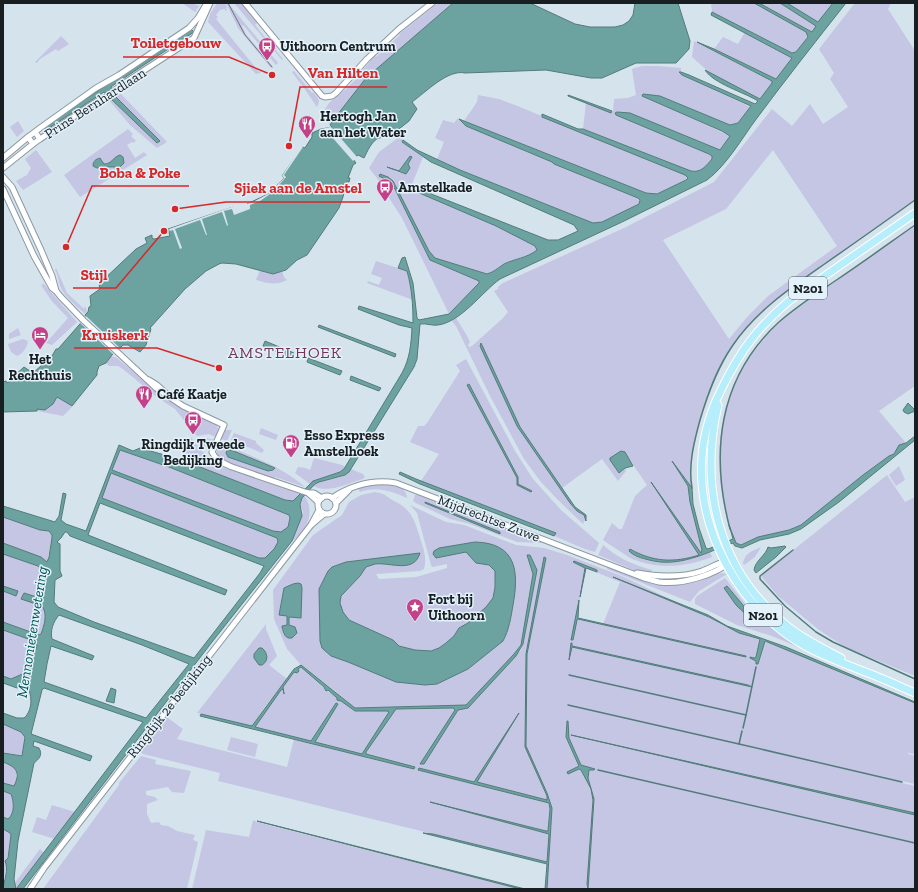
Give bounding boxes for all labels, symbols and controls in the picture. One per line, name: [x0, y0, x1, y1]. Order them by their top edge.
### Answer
callout: Toiletgebouw: [123, 30, 229, 57]
text: Toiletgebouw: [131, 34, 222, 52]
bus stop icon: Uithoorn Centrum: [257, 36, 277, 61]
place label: Uithoorn Centrum: [280, 38, 396, 55]
callout: Van Hilten: [300, 60, 387, 87]
street label: Prins Bernhardlaan: [41, 64, 149, 143]
text: Van Hilten: [308, 64, 378, 82]
place label: Hertogh Jan aan het Water: [320, 108, 406, 141]
restaurant icon: Hertogh Jan aan het Water: [297, 114, 317, 139]
callout: Boba & Poke: [92, 159, 189, 186]
text: Boba & Poke: [99, 164, 181, 182]
callout: Sjiek aan de Amstel: [226, 175, 370, 202]
bus stop icon: Amstelkade: [375, 177, 395, 202]
text: Sjiek aan de Amstel: [234, 179, 362, 197]
place label: Amstelkade: [398, 179, 472, 196]
callout: Stijl: [73, 261, 116, 288]
text: Stijl: [80, 266, 108, 284]
road number: N201: [789, 277, 827, 299]
callout: Kruiskerk: [74, 321, 157, 348]
hotel icon: Het Rechthuis: [30, 325, 50, 350]
text: Kruiskerk: [81, 326, 149, 344]
district label: AMSTELHOEK: [228, 343, 342, 362]
place label: Het Rechthuis: [9, 351, 72, 384]
restaurant icon: Café Kaatje: [134, 384, 154, 409]
place label: Café Kaatje: [157, 386, 227, 403]
bus stop icon: Ringdijk Tweede Bedijking: [183, 410, 203, 435]
place label: Esso Express Amstelhoek: [304, 427, 385, 460]
fuel station icon: Esso Express Amstelhoek: [281, 433, 301, 458]
place label: Ringdijk Tweede Bedijking: [141, 436, 245, 469]
street label: Mijdrechtse Zuwe: [435, 491, 543, 546]
water label: Mennonietenwetering: [13, 565, 51, 699]
place label: Fort bij Uithoorn: [428, 591, 486, 624]
place icon: Fort bij Uithoorn: [405, 597, 425, 622]
road number: N201: [744, 604, 782, 626]
street label: Ringdijk 2e bedijking: [124, 651, 215, 762]

